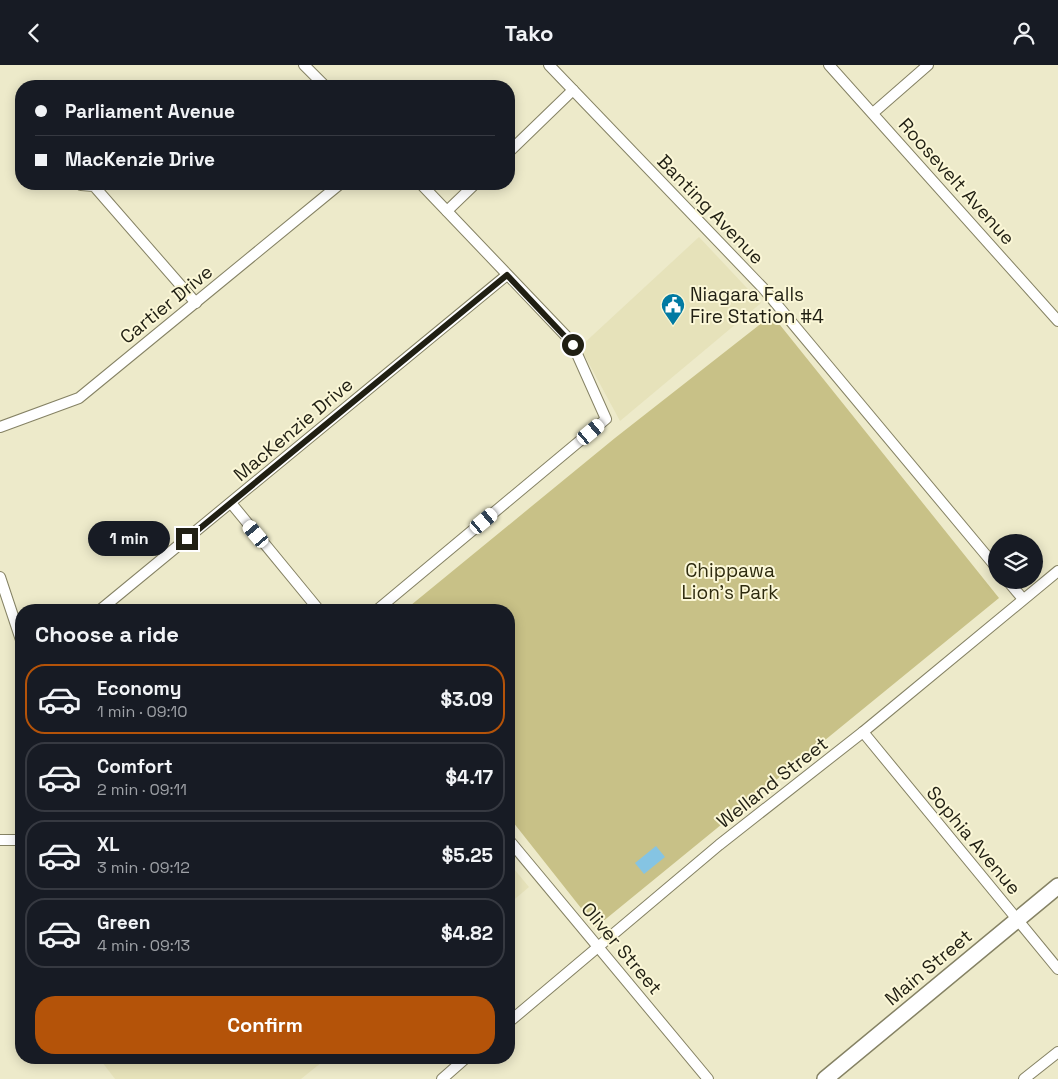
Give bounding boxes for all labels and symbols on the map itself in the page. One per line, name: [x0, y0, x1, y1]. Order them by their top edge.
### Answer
street label: Roosevelt Avenue: [893, 113, 1020, 250]
street label: Banting Avenue: [652, 149, 770, 270]
street label: Cartier Drive: [115, 259, 218, 350]
place label: Niagara Falls Fire Station #4: [690, 282, 824, 329]
public building icon: Niagara Falls Fire Station #4: [660, 292, 686, 326]
route start: [562, 334, 584, 356]
street label: MacKenzie Drive: [228, 372, 358, 487]
car: [574, 417, 607, 447]
car: [467, 506, 500, 536]
car: [240, 518, 271, 550]
callout: 1 min: [87, 521, 170, 557]
route end: [176, 528, 198, 550]
park label: Chippawa Lion's Park: [682, 558, 778, 605]
street label: Welland Street: [712, 731, 833, 834]
street label: Sophia Avenue: [921, 781, 1026, 900]
street label: Oliver Street: [576, 897, 668, 1000]
street label: Main Street: [879, 924, 977, 1011]

